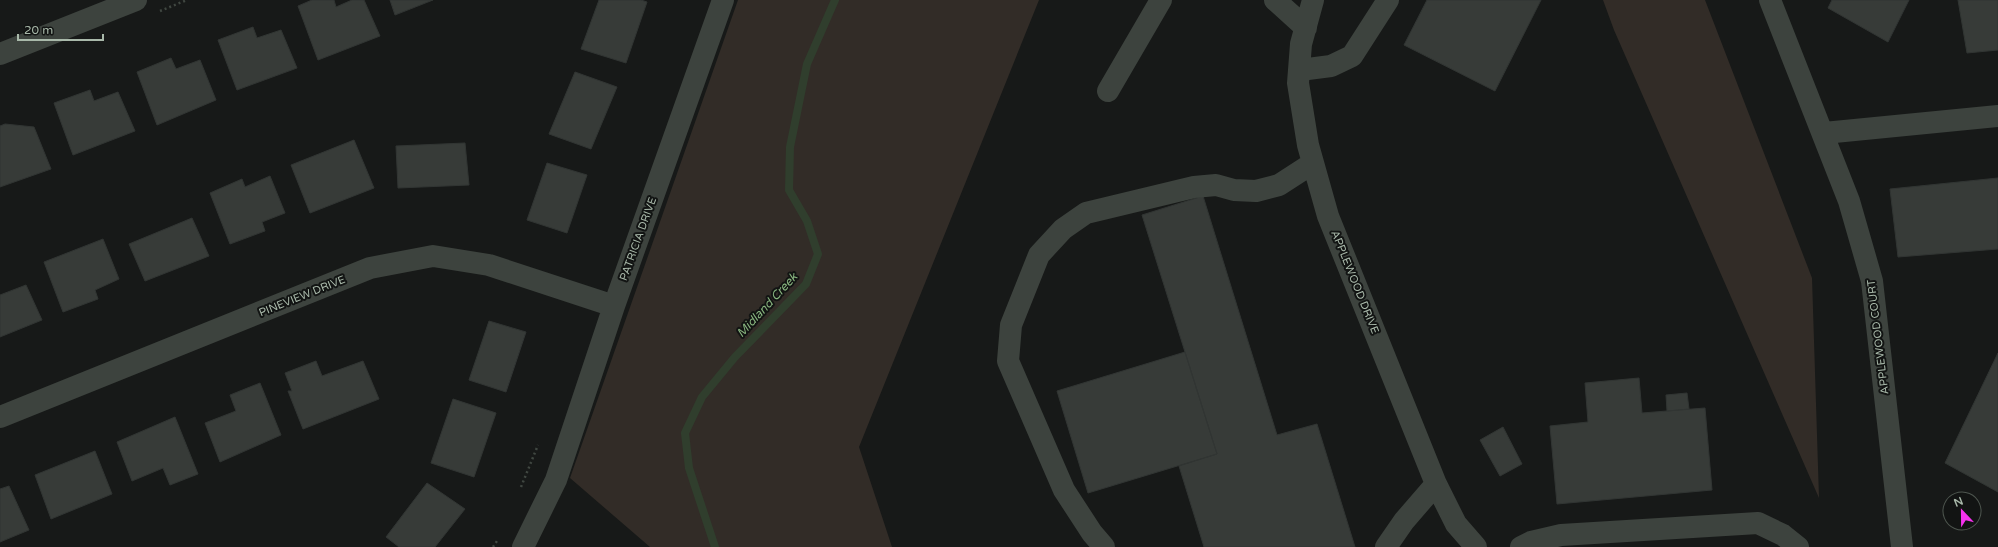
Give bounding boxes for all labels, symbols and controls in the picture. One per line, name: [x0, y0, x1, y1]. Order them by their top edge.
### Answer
scale bar: [18, 16, 103, 42]
text: 20 m: [24, 23, 53, 37]
street label: PATRICIA DRIVE: [617, 196, 659, 282]
street label: APPLEWOOD DRIVE: [1328, 228, 1382, 336]
water label: Midland Creek: [734, 269, 801, 340]
street label: PINEVIEW DRIVE: [257, 273, 347, 319]
street label: APPLEWOOD COURT: [1864, 279, 1892, 395]
north arrow: [1942, 491, 1982, 531]
text: N: [1952, 495, 1965, 510]

